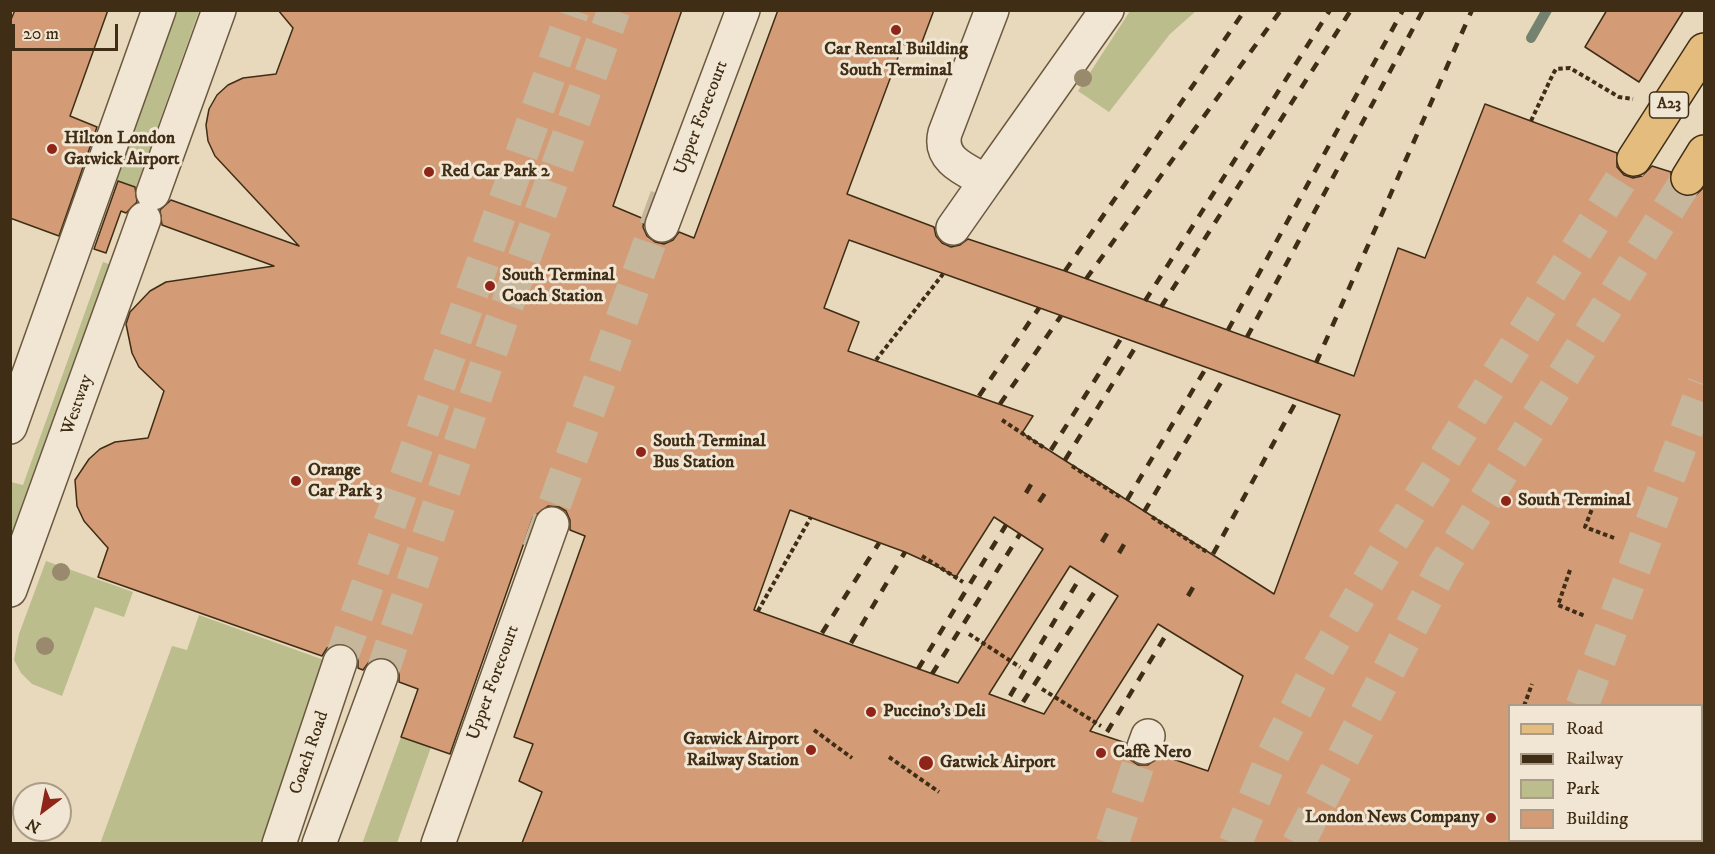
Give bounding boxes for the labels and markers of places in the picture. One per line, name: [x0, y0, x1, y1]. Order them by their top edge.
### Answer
marker: Car Rental Building South Terminal: [889, 23, 903, 37]
place label: Car Rental Building South Terminal: [824, 39, 968, 82]
place label: Hilton London Gatwick Airport: [64, 128, 180, 170]
marker: Hilton London Gatwick Airport: [45, 142, 59, 156]
place label: Red Car Park 2: [441, 161, 550, 183]
marker: Red Car Park 2: [422, 165, 436, 179]
place label: South Terminal Coach Station: [502, 265, 615, 308]
marker: South Terminal Coach Station: [483, 279, 497, 293]
place label: South Terminal Bus Station: [653, 431, 766, 474]
marker: South Terminal Bus Station: [634, 445, 648, 459]
place label: Orange Car Park 3: [308, 460, 382, 502]
marker: Orange Car Park 3: [289, 474, 303, 488]
place label: South Terminal: [1518, 490, 1631, 512]
marker: South Terminal: [1499, 494, 1513, 508]
place label: Puccino's Deli: [883, 701, 986, 723]
marker: Puccino's Deli: [864, 705, 878, 719]
place label: Gatwick Airport Railway Station: [683, 729, 799, 771]
place label: Caffè Nero: [1113, 742, 1191, 764]
marker: Gatwick Airport Railway Station: [804, 743, 818, 757]
marker: Caffè Nero: [1094, 746, 1108, 760]
place label: Gatwick Airport: [940, 752, 1056, 774]
marker: Gatwick Airport: [917, 754, 935, 772]
place label: London News Company: [1305, 807, 1479, 829]
marker: London News Company: [1484, 811, 1498, 825]

